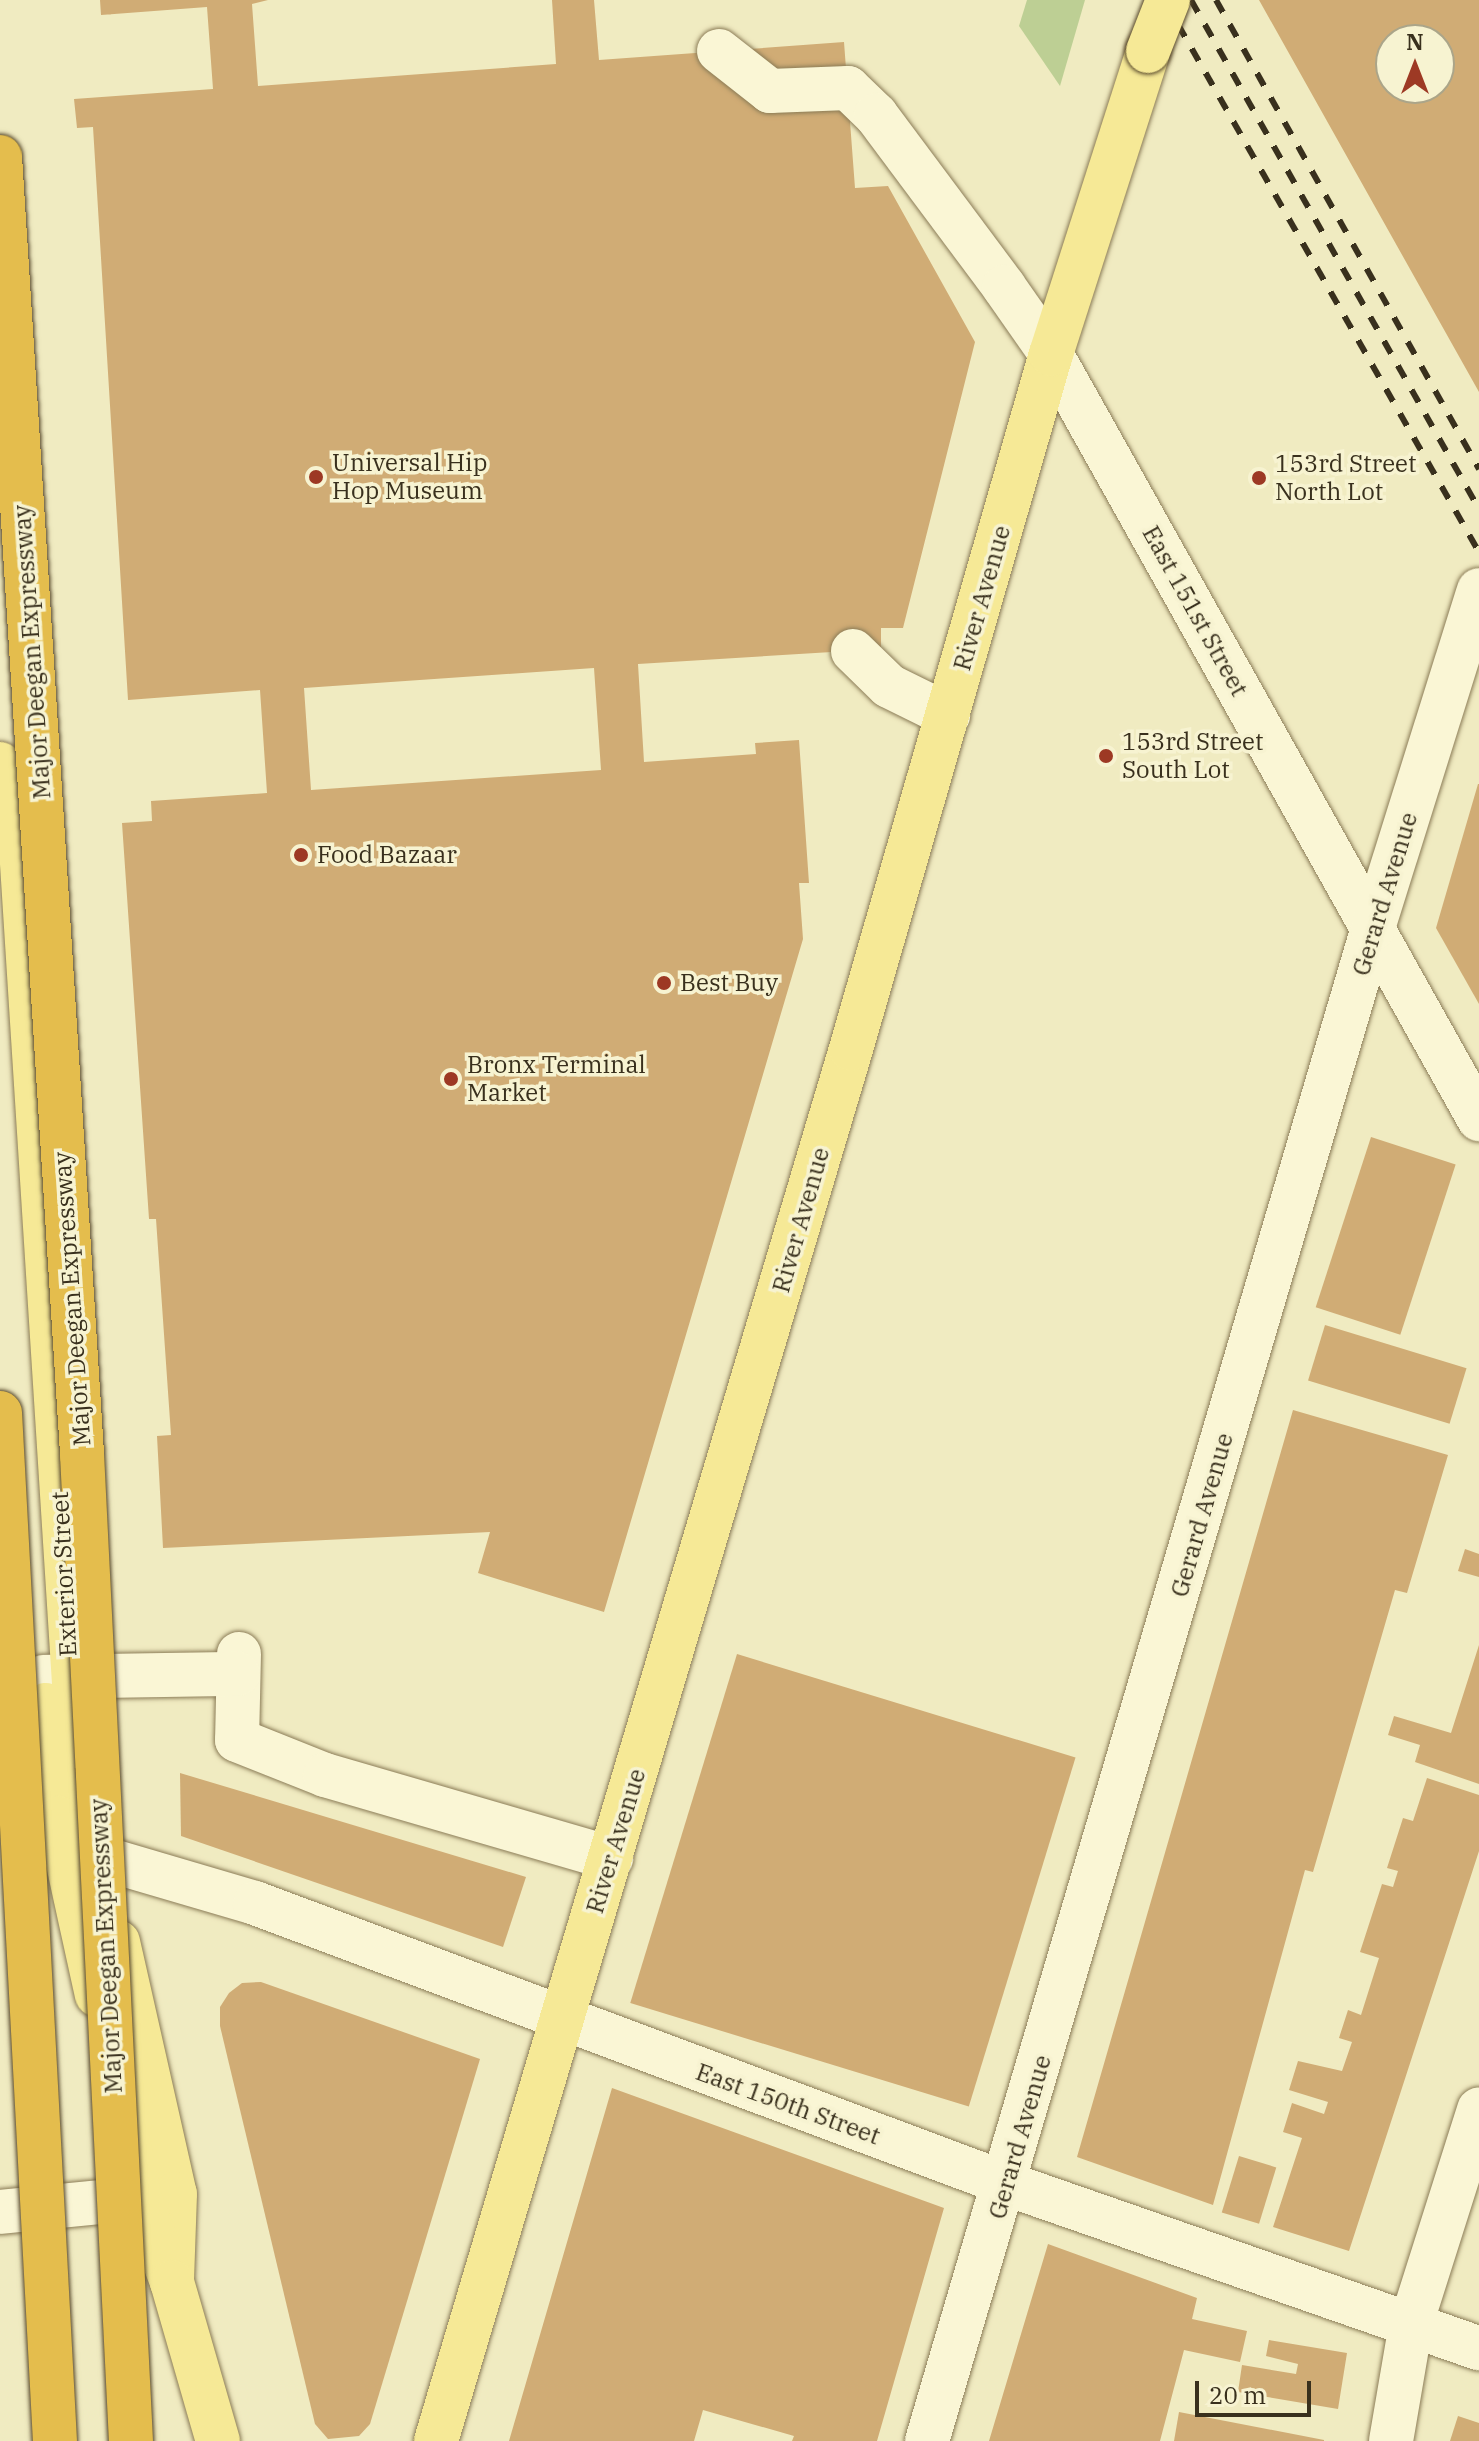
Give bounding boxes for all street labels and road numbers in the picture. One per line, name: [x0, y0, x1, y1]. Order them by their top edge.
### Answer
street label: Major Deegan Expressway: [7, 504, 57, 800]
street label: East 151st Street: [1136, 521, 1254, 701]
street label: River Avenue: [948, 522, 1016, 674]
street label: Gerard Avenue: [1347, 809, 1423, 979]
street label: River Avenue: [767, 1144, 835, 1296]
street label: Major Deegan Expressway: [47, 1151, 97, 1447]
street label: Gerard Avenue: [1165, 1430, 1239, 1600]
street label: Exterior Street: [45, 1491, 83, 1657]
street label: River Avenue: [580, 1765, 652, 1917]
street label: Major Deegan Expressway: [84, 1798, 128, 2094]
street label: Gerard Avenue: [983, 2052, 1057, 2222]
street label: East 150th Street: [692, 2057, 884, 2151]

